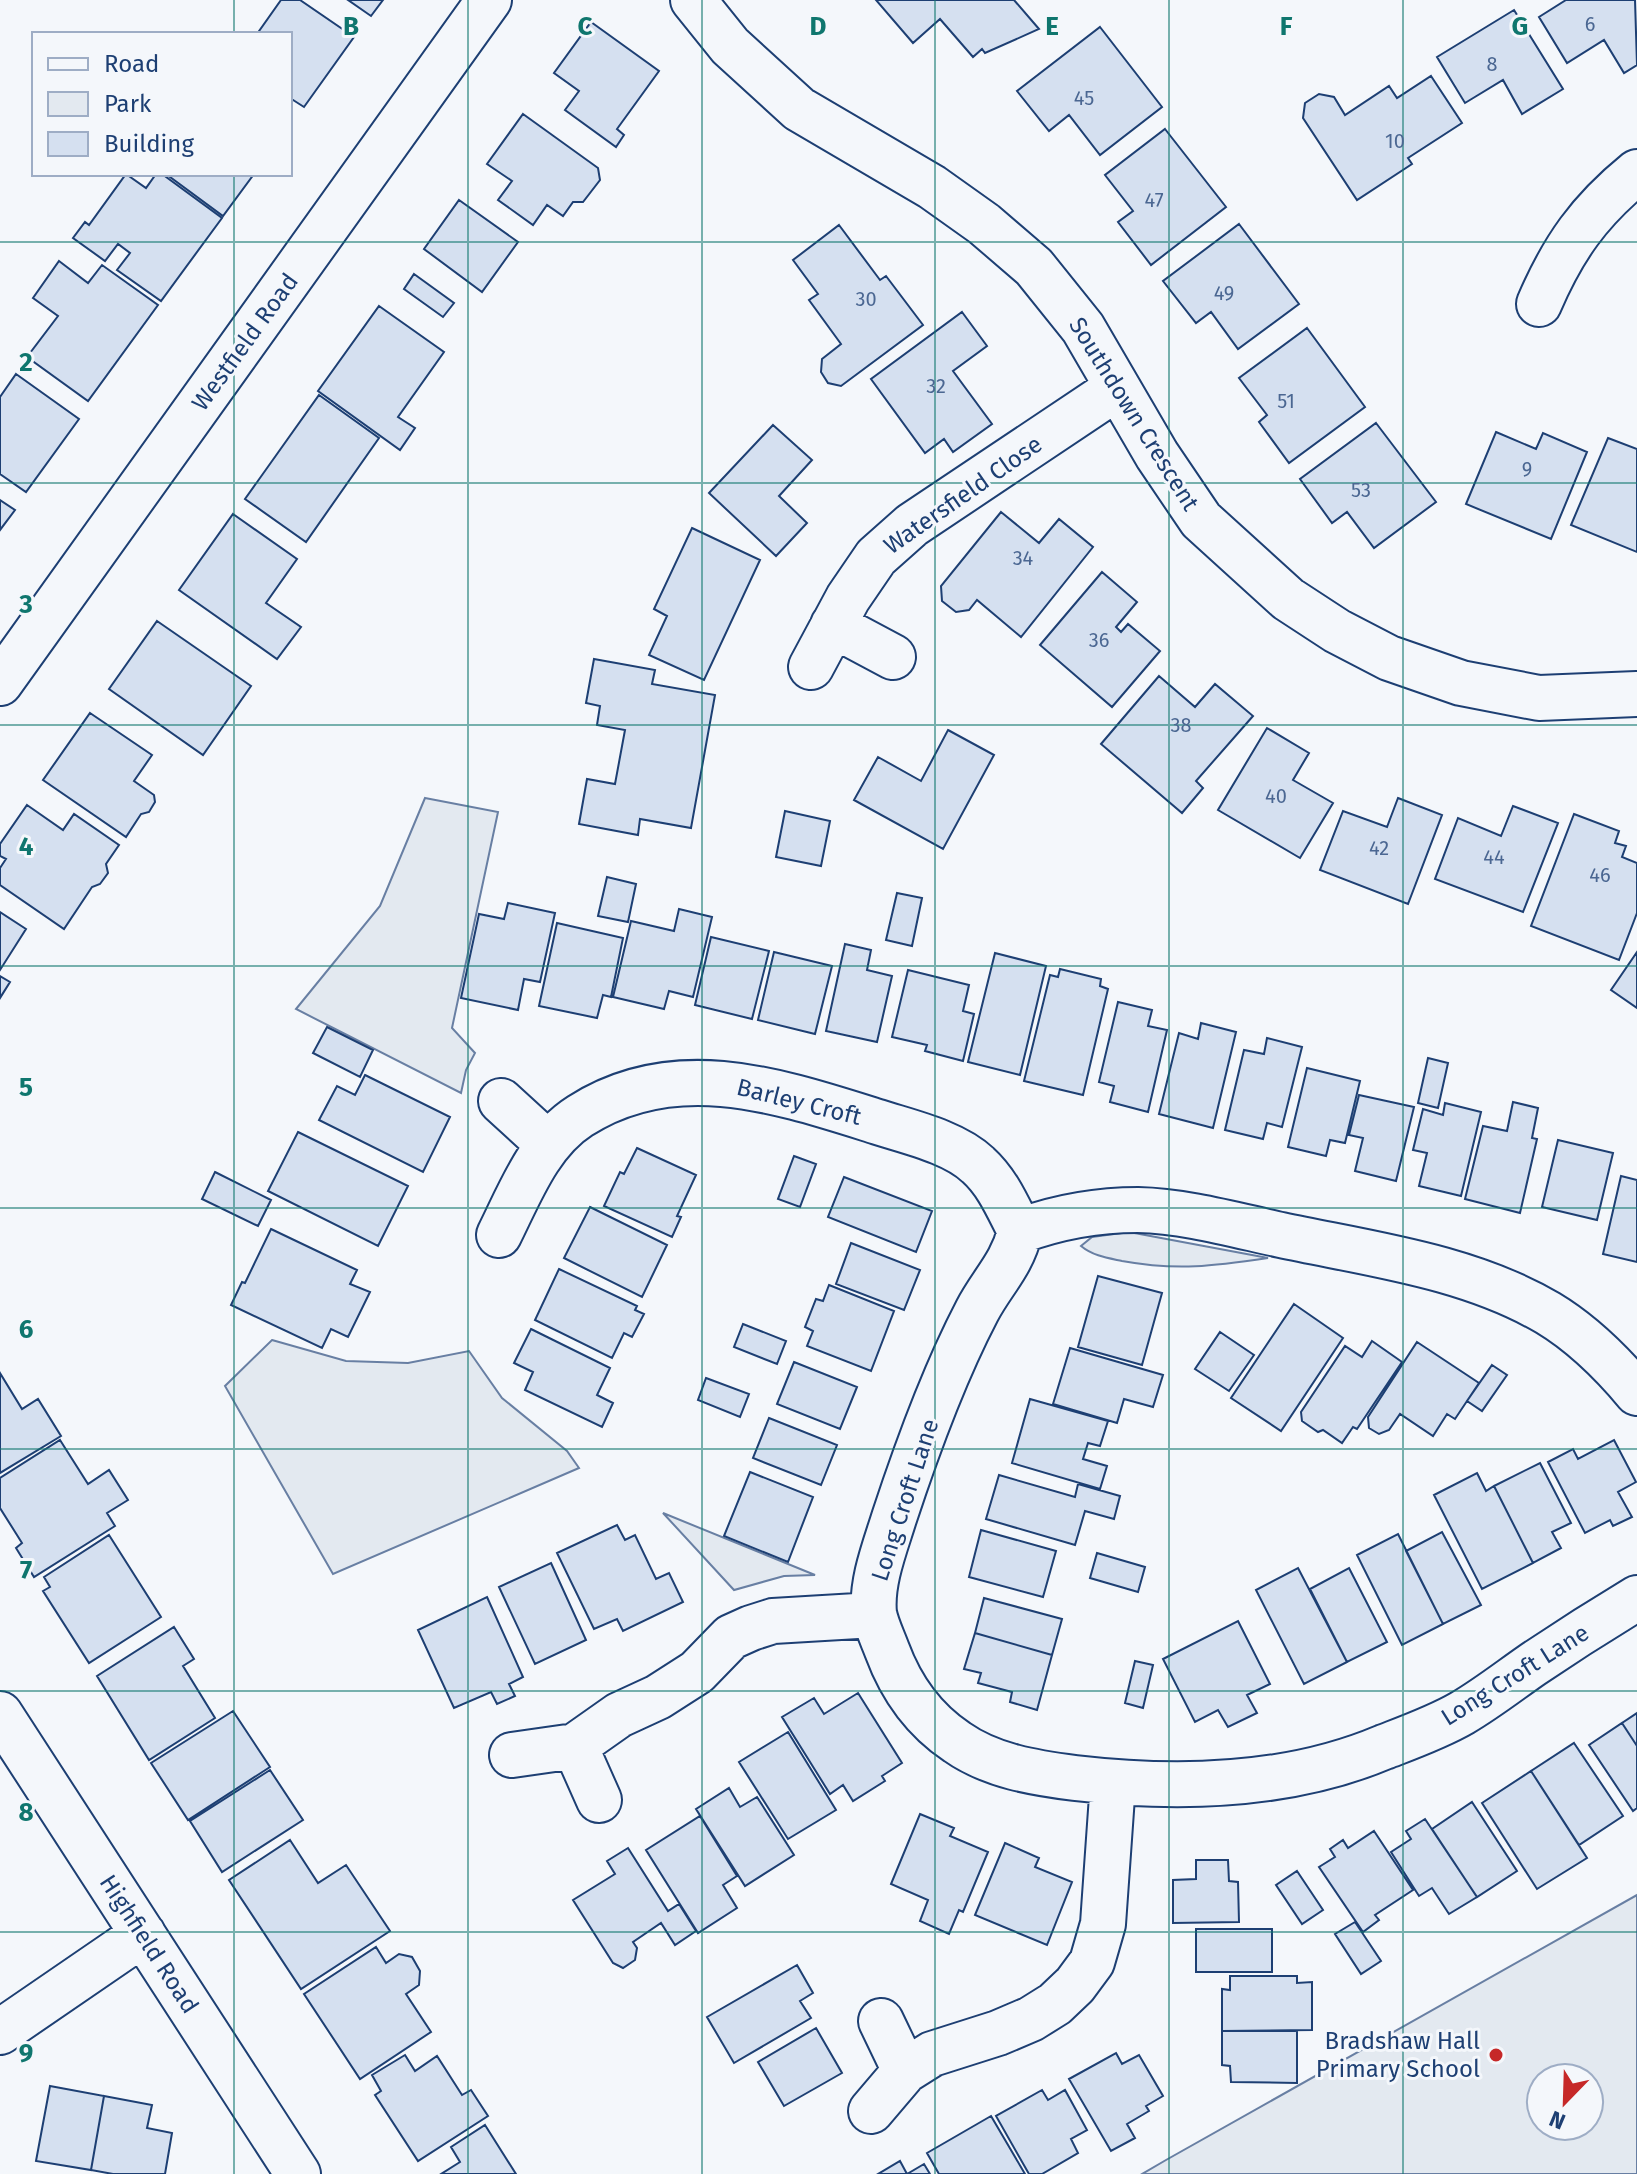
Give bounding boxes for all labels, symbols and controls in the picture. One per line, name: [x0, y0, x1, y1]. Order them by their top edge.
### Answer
text: B: [343, 11, 359, 42]
text: C: [578, 11, 593, 42]
text: D: [810, 11, 827, 42]
text: E: [1045, 11, 1059, 42]
text: F: [1280, 11, 1293, 42]
text: G: [1512, 11, 1528, 42]
house number: 6: [1585, 12, 1595, 36]
legend: [32, 32, 292, 176]
text: Road: [104, 50, 159, 78]
house number: 8: [1486, 52, 1498, 76]
house number: 45: [1074, 86, 1094, 110]
text: Park: [104, 90, 152, 118]
house number: 10: [1385, 129, 1405, 153]
text: Building: [104, 130, 194, 158]
house number: 47: [1144, 188, 1164, 212]
street label: Westfield Road: [186, 268, 304, 416]
house number: 49: [1214, 281, 1234, 305]
house number: 30: [855, 287, 877, 311]
street label: Southdown Crescent: [1063, 312, 1205, 516]
text: 2: [19, 347, 33, 378]
house number: 32: [926, 374, 946, 398]
house number: 51: [1277, 389, 1295, 413]
street label: Watersfield Close: [879, 430, 1047, 560]
house number: 9: [1522, 457, 1532, 481]
house number: 53: [1351, 478, 1371, 502]
house number: 34: [1013, 546, 1034, 570]
text: 3: [18, 589, 33, 620]
house number: 36: [1089, 628, 1109, 652]
house number: 38: [1171, 713, 1192, 737]
house number: 40: [1265, 784, 1287, 808]
text: 4: [19, 831, 34, 862]
house number: 42: [1369, 836, 1389, 860]
house number: 44: [1483, 845, 1505, 869]
house number: 46: [1589, 863, 1611, 887]
text: 5: [19, 1072, 33, 1103]
street label: Barley Croft: [734, 1073, 864, 1131]
text: 6: [19, 1314, 34, 1345]
street label: Long Croft Lane: [866, 1415, 944, 1585]
text: 7: [20, 1555, 32, 1586]
street label: Long Croft Lane: [1436, 1618, 1594, 1732]
text: 8: [18, 1797, 34, 1828]
street label: Highfield Road: [94, 1869, 204, 2019]
place label: Bradshaw Hall Primary School: [1316, 2027, 1480, 2083]
text: 9: [19, 2038, 33, 2069]
marker: Bradshaw Hall Primary School: [1487, 2046, 1505, 2064]
north arrow: [1525, 2062, 1605, 2142]
text: N: [1545, 2105, 1569, 2135]

